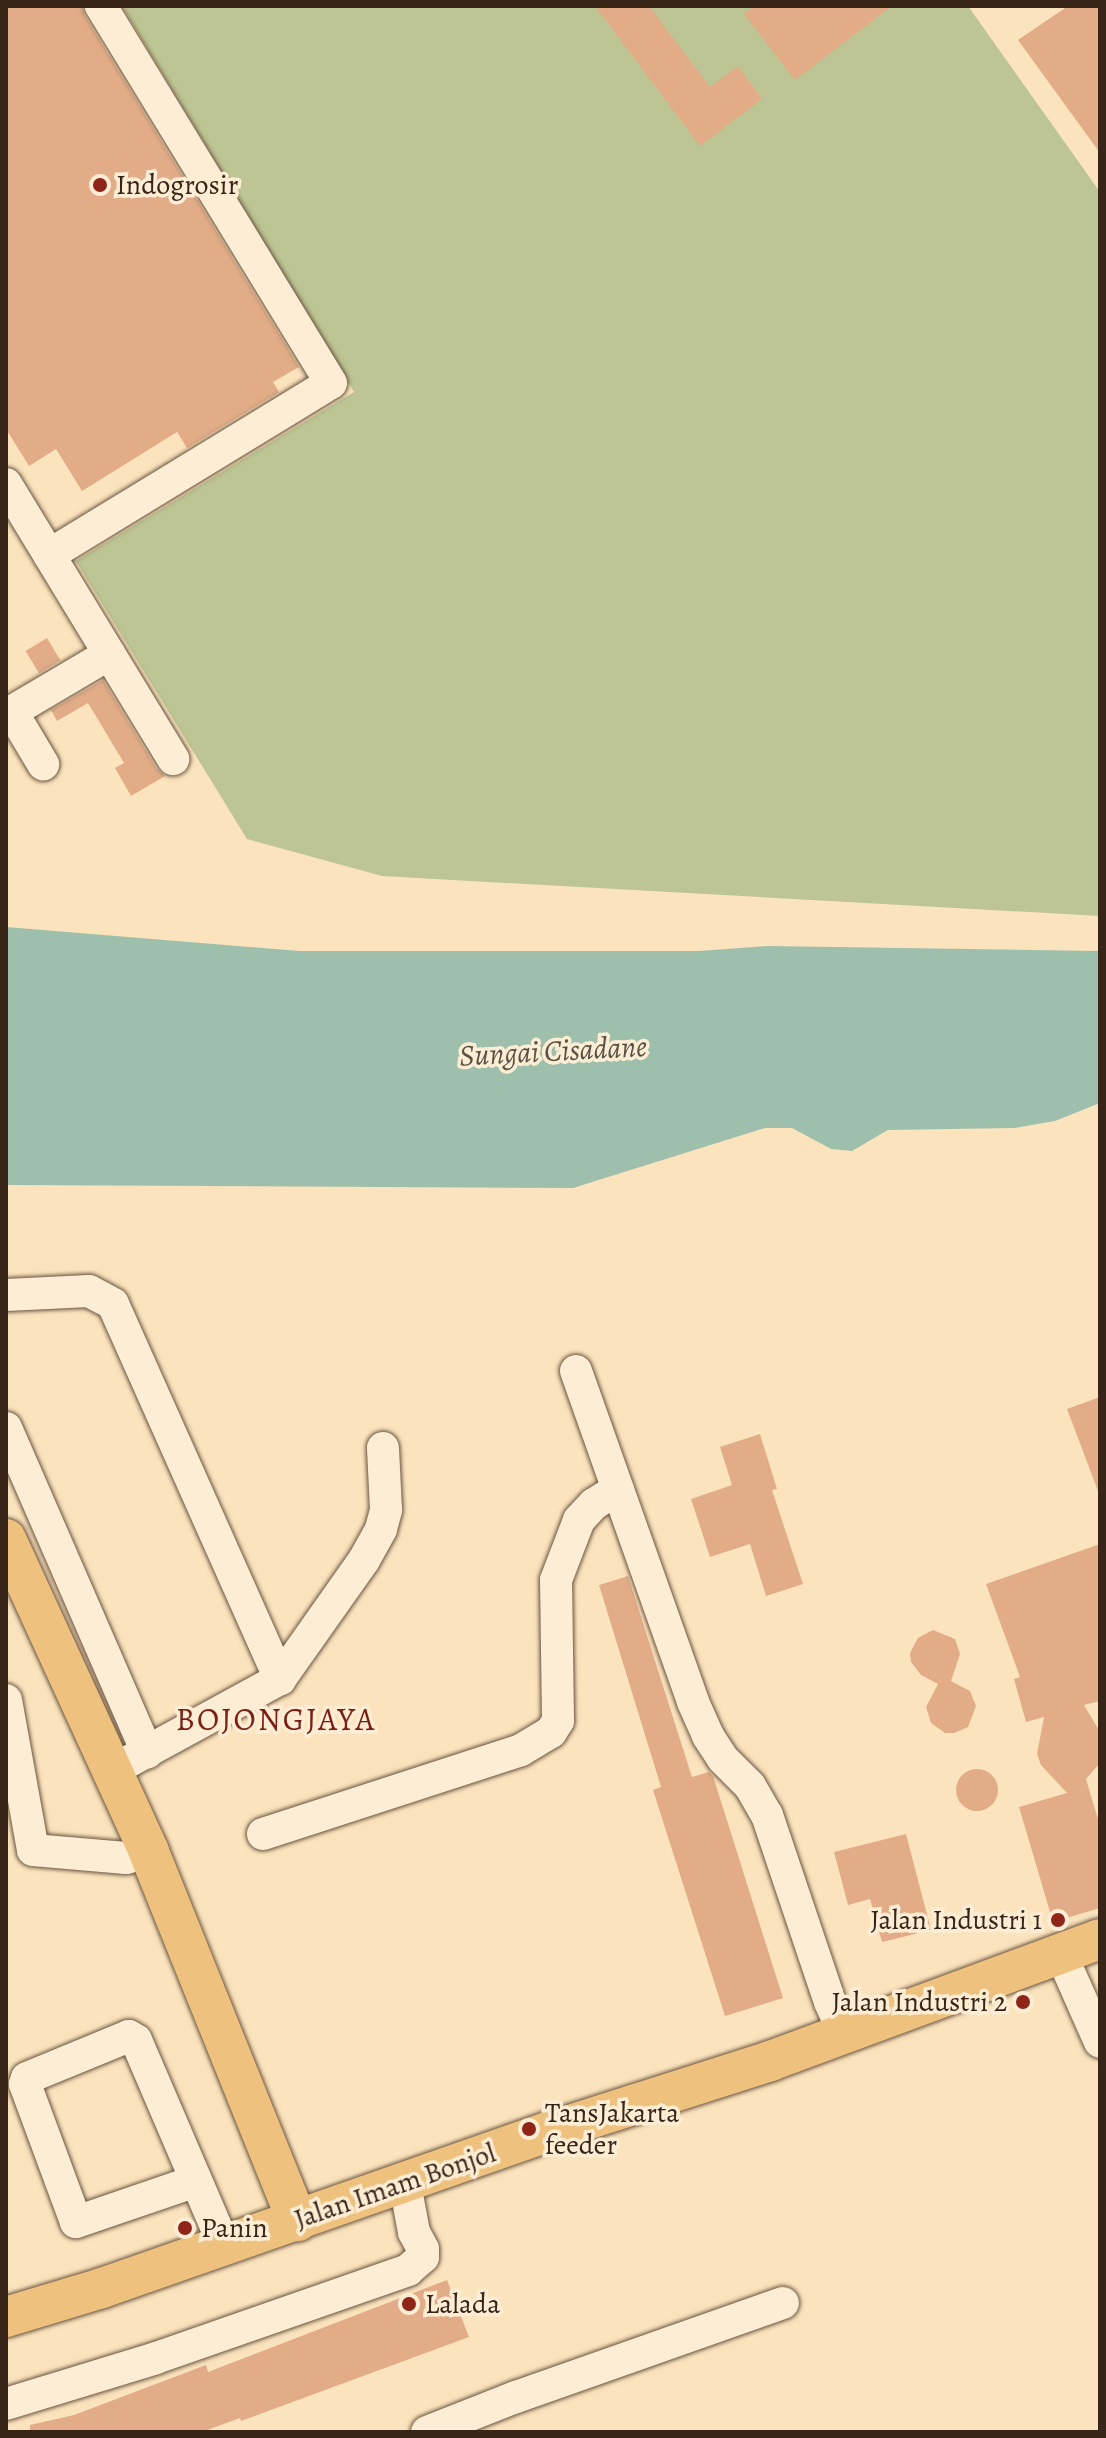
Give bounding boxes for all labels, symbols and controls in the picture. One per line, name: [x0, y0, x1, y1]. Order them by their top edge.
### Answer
place label: Indogrosir: [116, 168, 238, 202]
marker: Indogrosir: [91, 176, 109, 194]
water label: Sungai Cisadane: [458, 1028, 648, 1074]
district label: BOJONGJAYA: [176, 1700, 376, 1738]
place label: Jalan Industri 1: [870, 1903, 1042, 1937]
marker: Jalan Industri 1: [1049, 1911, 1067, 1929]
place label: Jalan Industri 2: [832, 1985, 1007, 2019]
marker: Jalan Industri 2: [1014, 1993, 1032, 2011]
place label: TansJakarta feeder: [545, 2096, 679, 2162]
marker: TansJakarta feeder: [520, 2120, 538, 2138]
street label: Jalan Imam Bonjol: [290, 2136, 500, 2236]
place label: Panin: [201, 2211, 267, 2245]
marker: Panin: [176, 2219, 194, 2237]
place label: Lalada: [425, 2287, 500, 2321]
marker: Lalada: [400, 2295, 418, 2313]

